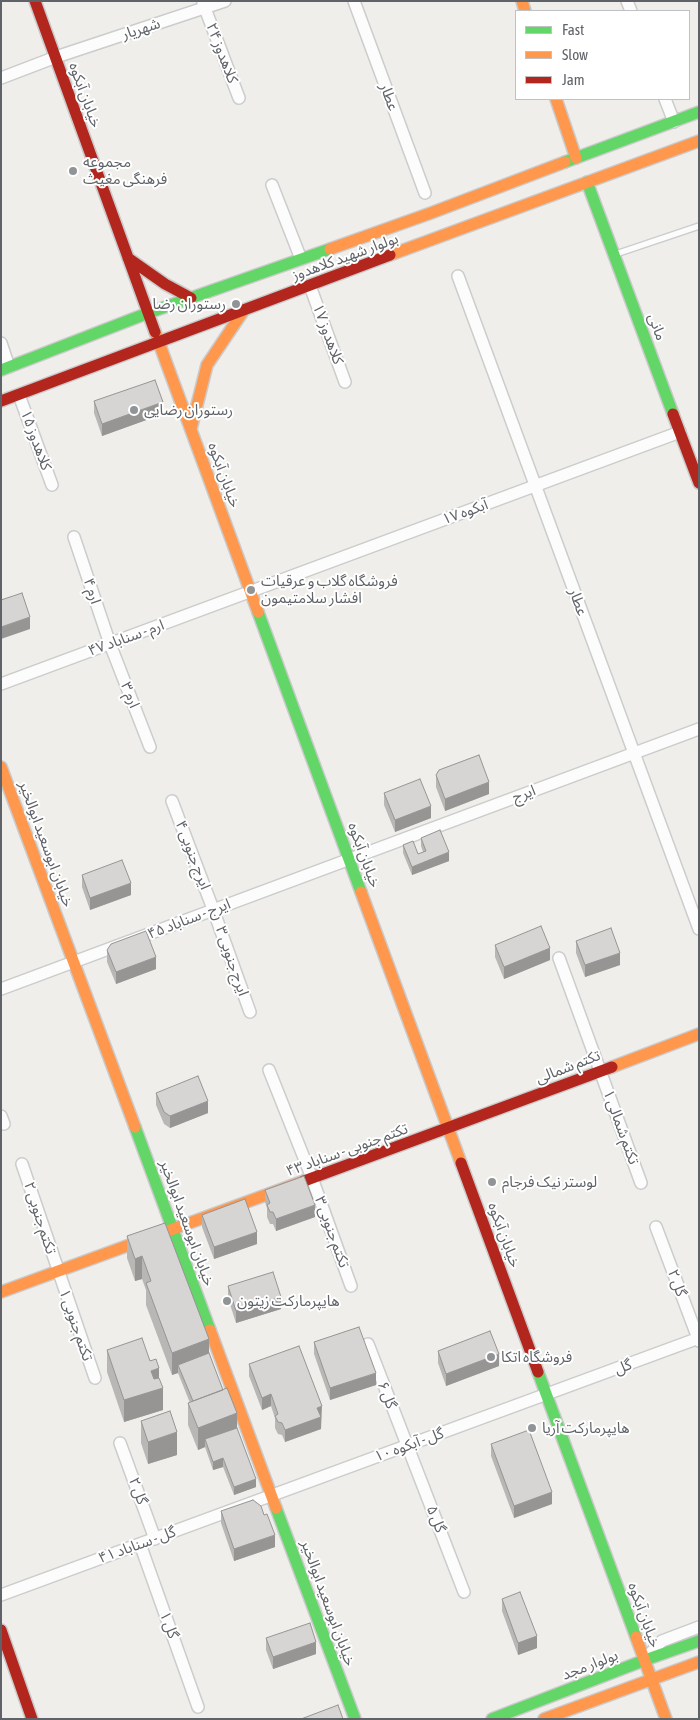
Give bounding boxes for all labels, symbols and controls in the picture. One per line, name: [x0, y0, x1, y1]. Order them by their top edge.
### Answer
legend: [515, 10, 690, 100]
street label: شهریار: [120, 14, 162, 44]
street label: کلاهدوز ۲۴: [202, 20, 242, 86]
text: Fast: [562, 21, 584, 38]
text: Slow: [562, 46, 588, 63]
street label: خیابان آبکوه: [65, 60, 105, 130]
text: Jam: [562, 71, 585, 88]
street label: عطار: [376, 81, 402, 113]
place label: مجموعه فرهنگی مغیث: [83, 153, 167, 188]
marker: مجموعه فرهنگی مغیث: [67, 165, 79, 177]
street label: بولوار شهید کلاهدوز: [289, 229, 401, 285]
place label: رستوران رضا: [153, 295, 226, 313]
marker: رستوران رضا: [230, 298, 242, 310]
street label: کلاهدوز ۱۷: [309, 301, 347, 367]
street label: مانی: [644, 311, 670, 343]
place label: رستوران رضایی: [144, 401, 233, 419]
marker: رستوران رضایی: [128, 404, 140, 416]
street label: کلاهدوز ۱۵: [17, 407, 55, 473]
street label: خیابان آبکوه: [204, 440, 244, 510]
street label: آبکوه ۱۷: [440, 495, 490, 529]
place label: فروشگاه گلاب و عرقیات افشار سلامتیمون: [261, 572, 398, 607]
street label: ارم ۴: [79, 576, 105, 606]
marker: فروشگاه گلاب و عرقیات افشار سلامتیمون: [245, 584, 257, 596]
street label: عطار: [565, 586, 591, 618]
street label: ارم - سناباد ۴۷: [86, 616, 166, 660]
street label: ارم ۳: [117, 679, 143, 711]
street label: خیابان ابوسعید ابوالخیر: [15, 779, 77, 909]
street label: ایرج: [510, 782, 538, 806]
street label: ایرج جنوبی ۴: [172, 818, 214, 892]
street label: خیابان آبکوه: [344, 820, 384, 890]
street label: ایرج - سناباد ۴۵: [145, 895, 233, 943]
street label: ایرج جنوبی ۳: [212, 924, 252, 998]
street label: تکتم شمالی: [533, 1046, 603, 1088]
street label: تکتم شمالی ۱: [599, 1087, 643, 1167]
street label: تکتم جنوبی - سناباد ۴۳: [284, 1120, 410, 1180]
street label: خیابان ابوسعید ابوالخیر: [156, 1158, 218, 1288]
place label: لوستر نیک فرجام: [502, 1173, 597, 1191]
marker: لوستر نیک فرجام: [486, 1176, 498, 1188]
street label: تکتم جنوبی ۲: [20, 1180, 60, 1256]
street label: تکتم جنوبی ۳: [311, 1194, 353, 1270]
street label: خیابان آبکوه: [484, 1200, 524, 1270]
street label: گل ۲: [664, 1267, 690, 1299]
street label: تکتم جنوبی ۱: [55, 1287, 97, 1363]
place label: هایپرمارکت زیتون: [237, 1292, 340, 1310]
marker: هایپرمارکت زیتون: [221, 1295, 233, 1307]
place label: فروشگاه اتکا: [501, 1348, 572, 1366]
marker: فروشگاه اتکا: [485, 1351, 497, 1363]
street label: گل: [612, 1356, 634, 1378]
street label: گل ۶: [374, 1379, 400, 1411]
place label: هایپرمارکت آریا: [542, 1419, 630, 1437]
marker: هایپرمارکت آریا: [526, 1422, 538, 1434]
street label: گل - آبکوه ۱۰: [372, 1424, 446, 1466]
street label: گل ۲: [125, 1475, 151, 1507]
street label: گل ۵: [422, 1503, 450, 1535]
street label: گل - سناباد ۴۱: [96, 1523, 178, 1567]
street label: خیابان ابوسعید ابوالخیر: [297, 1538, 359, 1668]
street label: خیابان آبکوه: [624, 1580, 664, 1650]
street label: گل ۱: [156, 1609, 182, 1641]
street label: بولوار مجد: [559, 1646, 621, 1684]

